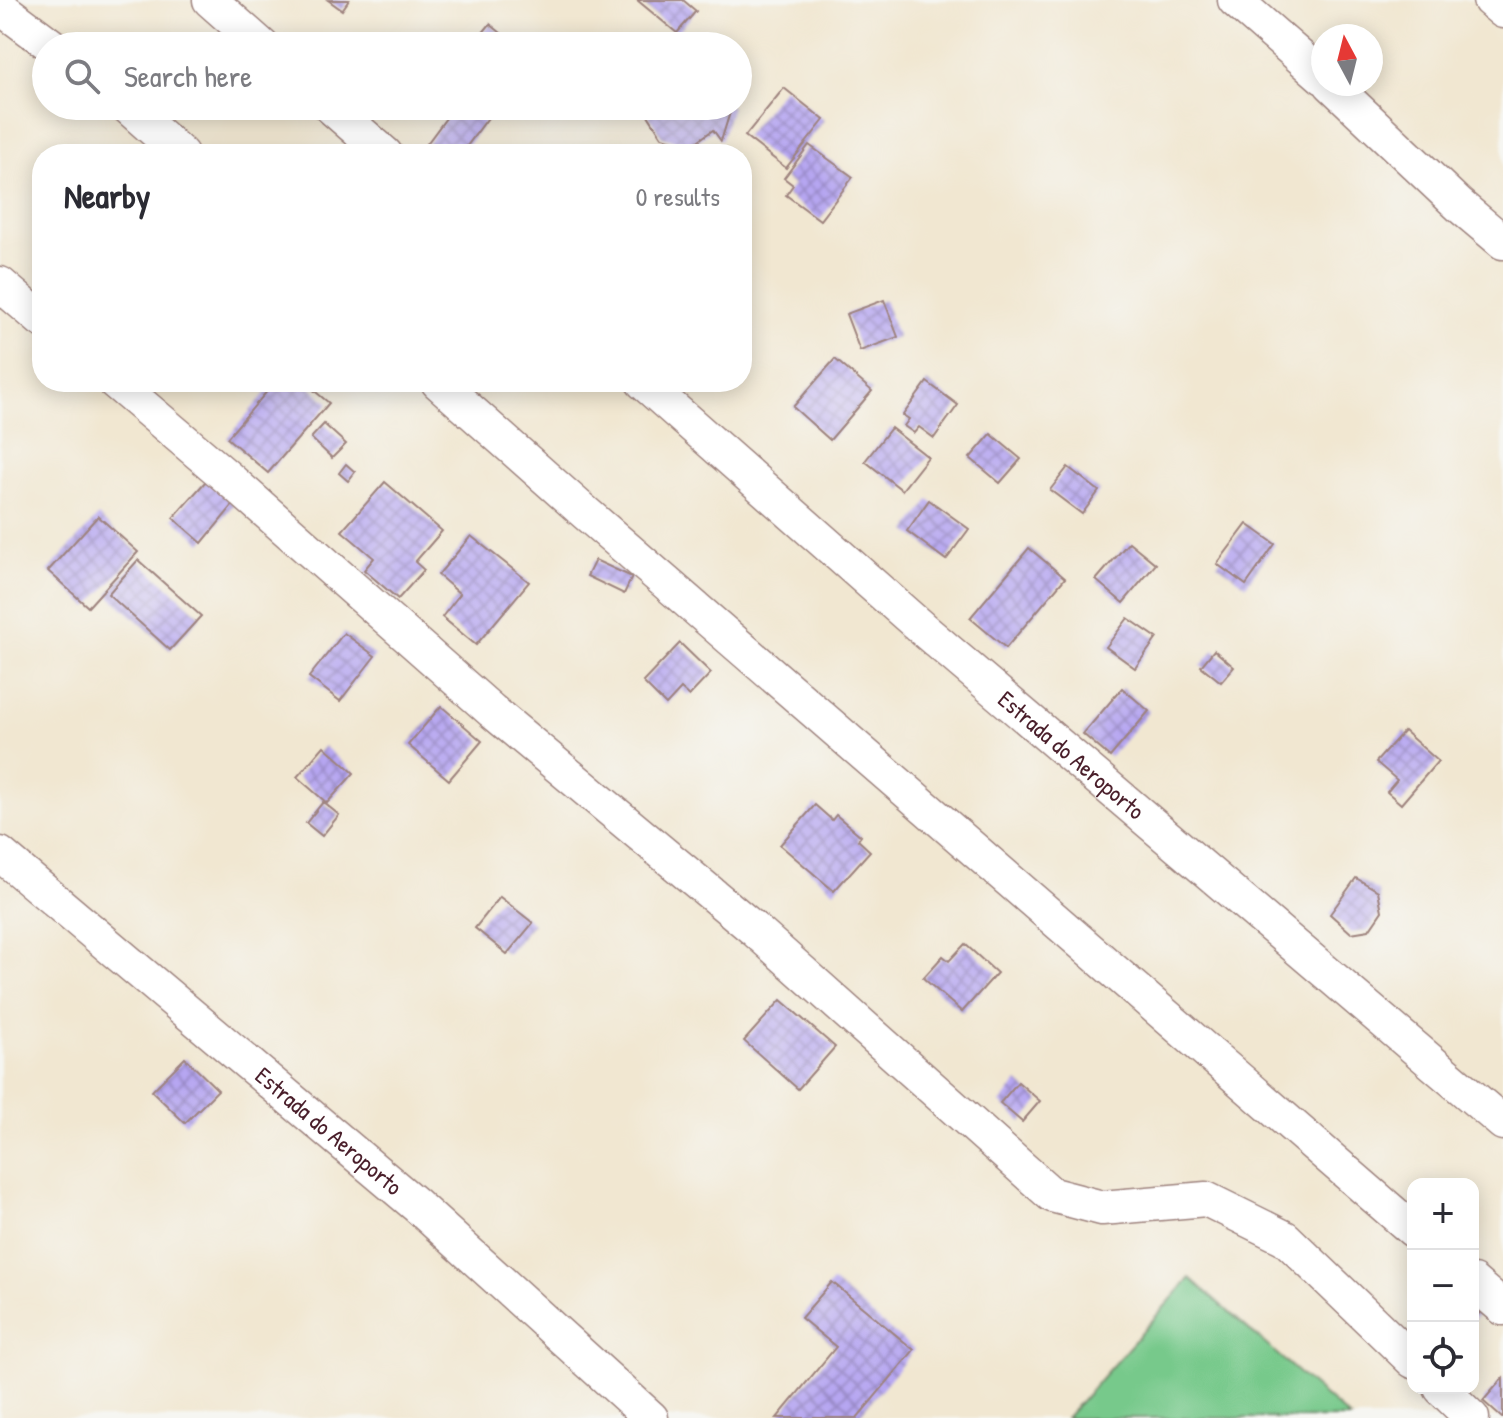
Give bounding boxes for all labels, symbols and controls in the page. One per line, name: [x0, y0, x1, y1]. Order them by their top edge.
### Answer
north arrow: [1311, 24, 1383, 96]
search box: [32, 32, 752, 120]
icon: search: [60, 54, 104, 98]
text: Search here: [124, 56, 252, 96]
text: Nearby: [64, 173, 150, 219]
text: 0 results: [636, 179, 720, 214]
street label: Estrada do Aeroporto: [992, 683, 1152, 826]
street label: Estrada do Aeroporto: [249, 1059, 410, 1202]
map controls: [1407, 1178, 1479, 1394]
button: +: [1407, 1178, 1479, 1250]
button: −: [1407, 1250, 1479, 1322]
button: locate: [1407, 1322, 1479, 1394]

